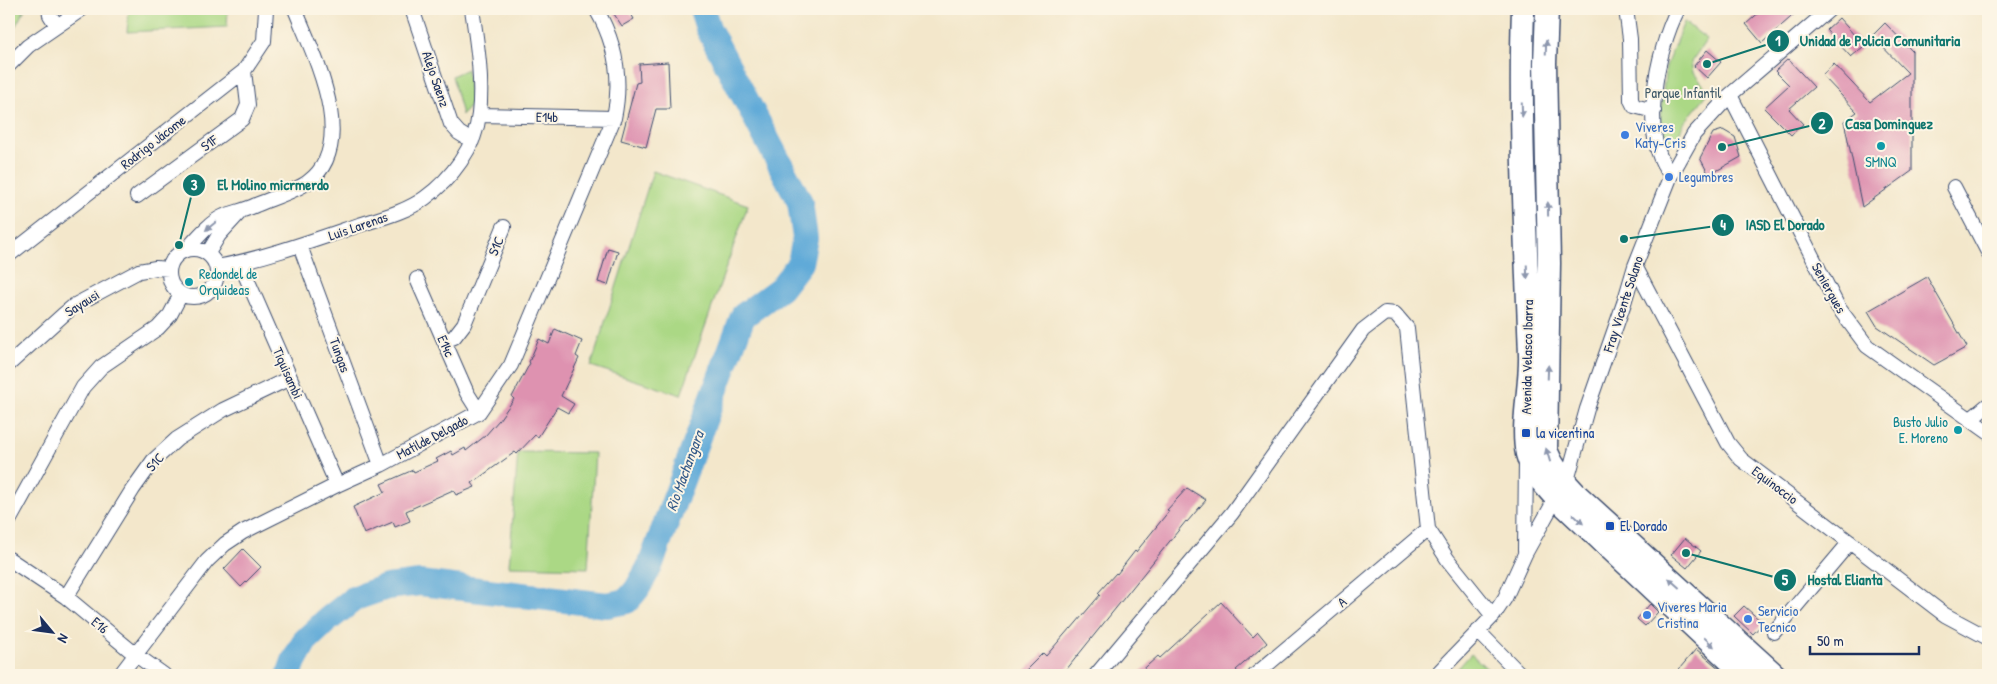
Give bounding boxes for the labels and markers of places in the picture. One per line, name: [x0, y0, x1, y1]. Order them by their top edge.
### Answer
callout: Unidad de Policia Comunitaria: [1765, 26, 1971, 56]
callout: Casa Dominguez: [1810, 108, 1942, 138]
place label: Viveres Katy-Cris: [1635, 117, 1686, 153]
marker: Viveres Katy-Cris: [1619, 129, 1631, 141]
marker: SMNQ: [1875, 140, 1887, 152]
place label: SMNQ: [1865, 152, 1897, 171]
place label: Legumbres: [1679, 167, 1733, 187]
callout: El Molino micrmerdo: [182, 170, 338, 200]
marker: Legumbres: [1663, 171, 1675, 183]
callout: IASD El Dorado: [1711, 210, 1835, 240]
place label: Redondel de Orquideas: [199, 264, 258, 300]
marker: Redondel de Orquideas: [183, 276, 195, 288]
place label: Busto Julio E. Moreno: [1893, 412, 1948, 447]
place label: la vicentina: [1536, 423, 1595, 442]
marker: Busto Julio E. Moreno: [1952, 424, 1964, 436]
marker: la vicentina: [1520, 427, 1532, 439]
place label: El Dorado: [1620, 516, 1668, 535]
marker: El Dorado: [1604, 520, 1616, 532]
callout: Hostal Elianta: [1773, 565, 1893, 595]
place label: Viveres Maria Cristina: [1657, 597, 1727, 632]
place label: Servicio Tecnico: [1758, 601, 1799, 636]
marker: Viveres Maria Cristina: [1641, 609, 1653, 621]
marker: Servicio Tecnico: [1742, 613, 1754, 625]

